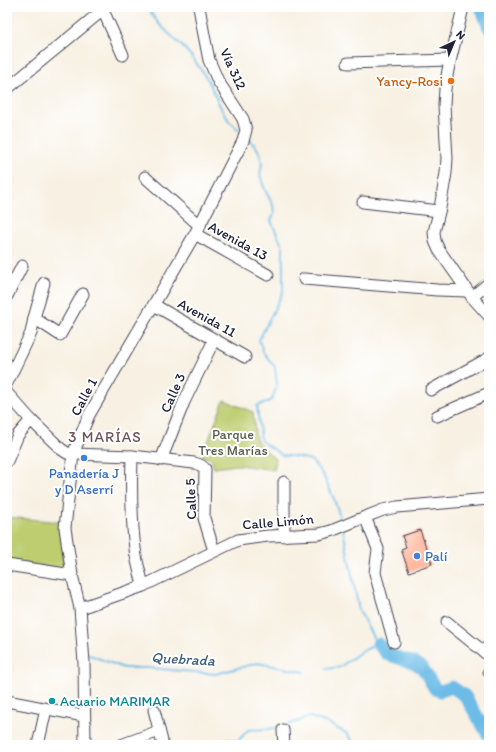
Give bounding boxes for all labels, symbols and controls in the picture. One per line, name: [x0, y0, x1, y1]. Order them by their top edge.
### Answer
north arrow: [434, 22, 474, 62]
text: N: [453, 28, 468, 42]
street label: Vía 312: [216, 46, 250, 93]
place label: Yancy-Rosi: [377, 73, 443, 90]
marker: Yancy-Rosi: [446, 76, 456, 86]
street label: Avenida 13: [205, 218, 271, 264]
street label: Avenida 11: [175, 295, 240, 341]
street label: Calle 3: [157, 370, 189, 415]
street label: Calle 1: [67, 375, 101, 419]
park label: Parque Tres Marías: [198, 426, 268, 459]
district label: 3 MARÍAS: [68, 428, 142, 446]
marker: Panadería J y D Aserrí: [79, 453, 89, 463]
place label: Panadería J y D Aserrí: [49, 465, 119, 498]
street label: Calle 5: [182, 478, 200, 520]
street label: Calle Limón: [242, 510, 314, 534]
place label: Palí: [425, 548, 448, 565]
marker: Palí: [412, 551, 422, 561]
water label: Quebrada: [151, 648, 215, 670]
place label: Acuario MARIMAR: [60, 693, 170, 710]
marker: Acuario MARIMAR: [47, 696, 57, 706]

